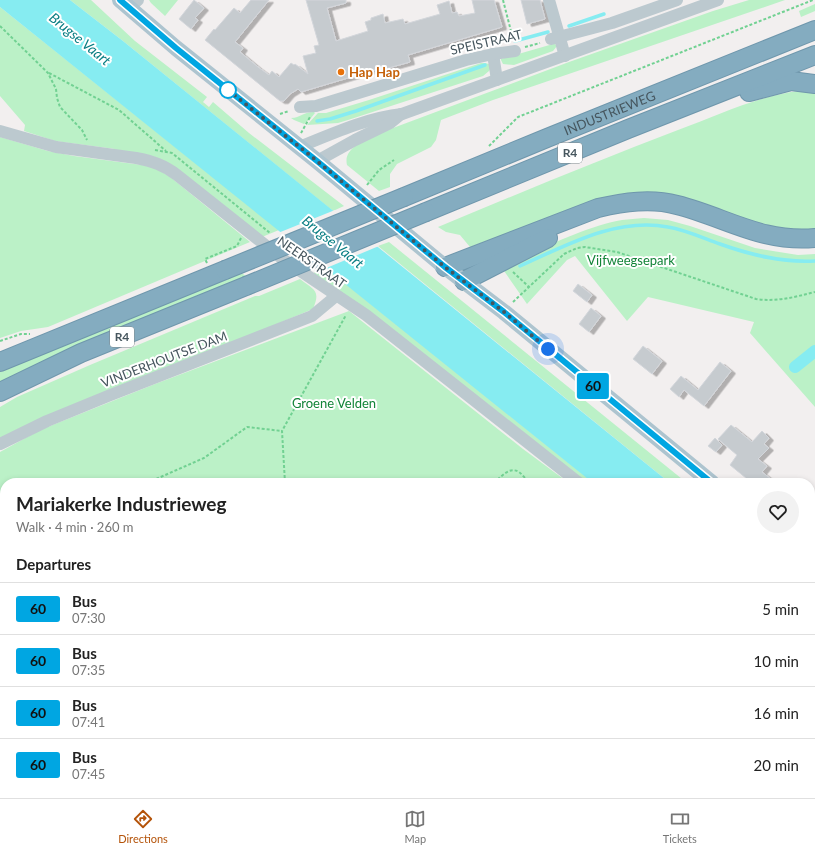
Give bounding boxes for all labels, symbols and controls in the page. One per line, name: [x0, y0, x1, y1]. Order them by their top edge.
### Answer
water label: Brugse Vaart: [46, 9, 115, 69]
street label: SPEISTRAAT: [449, 26, 524, 58]
place label: Hap Hap: [349, 64, 400, 80]
marker: Hap Hap: [336, 67, 346, 77]
unlabelled marker: [219, 81, 237, 99]
street label: INDUSTRIEWEG: [561, 87, 658, 138]
road number: R4: [558, 143, 582, 163]
water label: Brugse Vaart: [299, 212, 368, 272]
street label: NEERSTRAAT: [275, 232, 350, 292]
park label: Vijfweegsepark: [587, 252, 675, 268]
road number: R4: [110, 327, 134, 347]
street label: VINDERHOUTSE DAM: [99, 328, 229, 390]
your location: [538, 339, 558, 359]
line badge: 60: [575, 373, 611, 399]
text: 60: [585, 377, 601, 394]
park label: Groene Velden: [292, 395, 376, 411]
button: heart: [757, 491, 799, 533]
text: Mariakerke Industrieweg: [16, 492, 227, 515]
text: Walk · 4 min · 260 m: [16, 519, 134, 535]
text: Departures: [16, 555, 91, 573]
text: Bus: [72, 592, 97, 610]
text: 60: [30, 600, 46, 617]
text: 5 min: [762, 600, 799, 618]
text: 07:30: [72, 610, 105, 626]
text: Bus: [72, 644, 97, 662]
text: 60: [30, 652, 46, 669]
text: 10 min: [753, 652, 799, 670]
text: 07:35: [72, 662, 105, 678]
text: Bus: [72, 696, 97, 714]
text: 60: [30, 704, 46, 721]
text: 16 min: [753, 704, 799, 722]
text: 07:41: [72, 714, 105, 730]
text: Bus: [72, 748, 97, 766]
text: 60: [30, 756, 46, 773]
text: 20 min: [753, 756, 799, 774]
text: 07:45: [72, 766, 105, 782]
tab: Directions: [118, 808, 168, 845]
tab: Map: [404, 808, 426, 845]
tab: Tickets: [663, 808, 697, 845]

